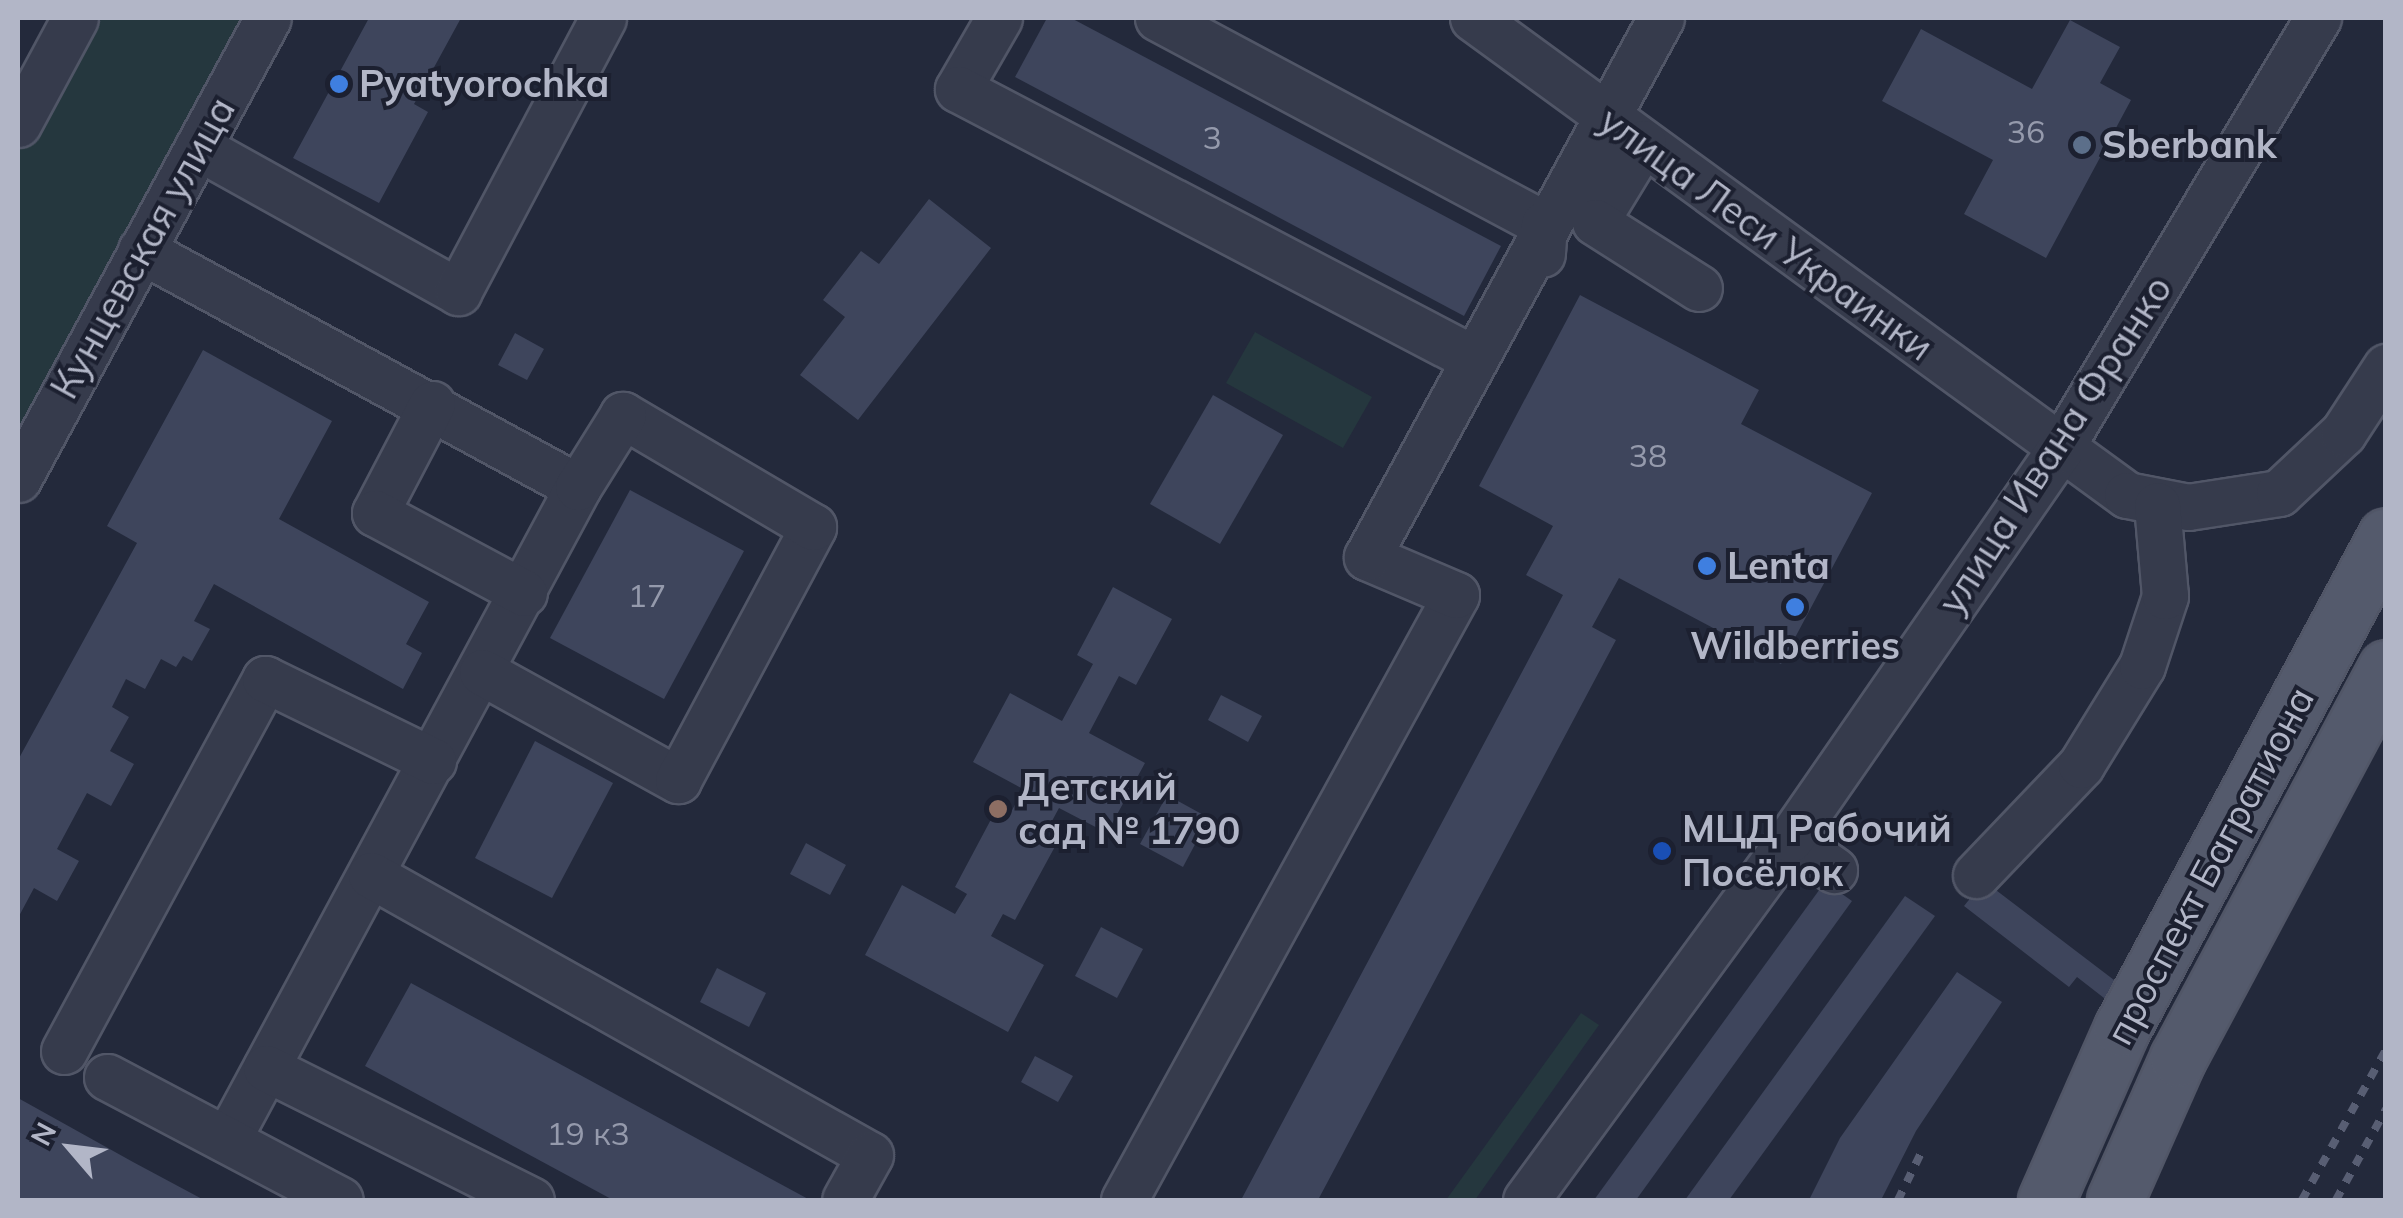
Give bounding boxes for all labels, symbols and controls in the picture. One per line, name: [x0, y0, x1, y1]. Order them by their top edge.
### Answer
place label: Pyatyorochka: [359, 61, 609, 107]
marker: Pyatyorochka: [328, 73, 350, 95]
street label: Кунцевская улица: [41, 90, 245, 406]
street label: улица Леси Украинки: [1590, 98, 1942, 370]
house number: 36: [2007, 112, 2045, 150]
house number: 3: [1202, 118, 1222, 156]
place label: Sberbank: [2102, 122, 2277, 168]
marker: Sberbank: [2071, 134, 2093, 156]
street label: улица Ивана Франко: [1929, 267, 2181, 623]
house number: 38: [1629, 436, 1667, 474]
place label: Lenta: [1727, 543, 1830, 589]
marker: Lenta: [1696, 555, 1718, 577]
house number: 17: [628, 576, 666, 614]
marker: Wildberries: [1784, 596, 1806, 618]
place label: Wildberries: [1690, 623, 1900, 669]
street label: проспект Багратиона: [2096, 679, 2324, 1053]
place label: Детский сад № 1790: [1018, 764, 1240, 854]
marker: Детский сад № 1790: [987, 798, 1009, 820]
place label: МЦД Рабочий Посёлок: [1682, 806, 1952, 896]
marker: МЦД Рабочий Посёлок: [1651, 840, 1673, 862]
north arrow: [20, 1098, 120, 1198]
house number: 19 к3: [546, 1114, 630, 1152]
text: N: [23, 1116, 63, 1151]

